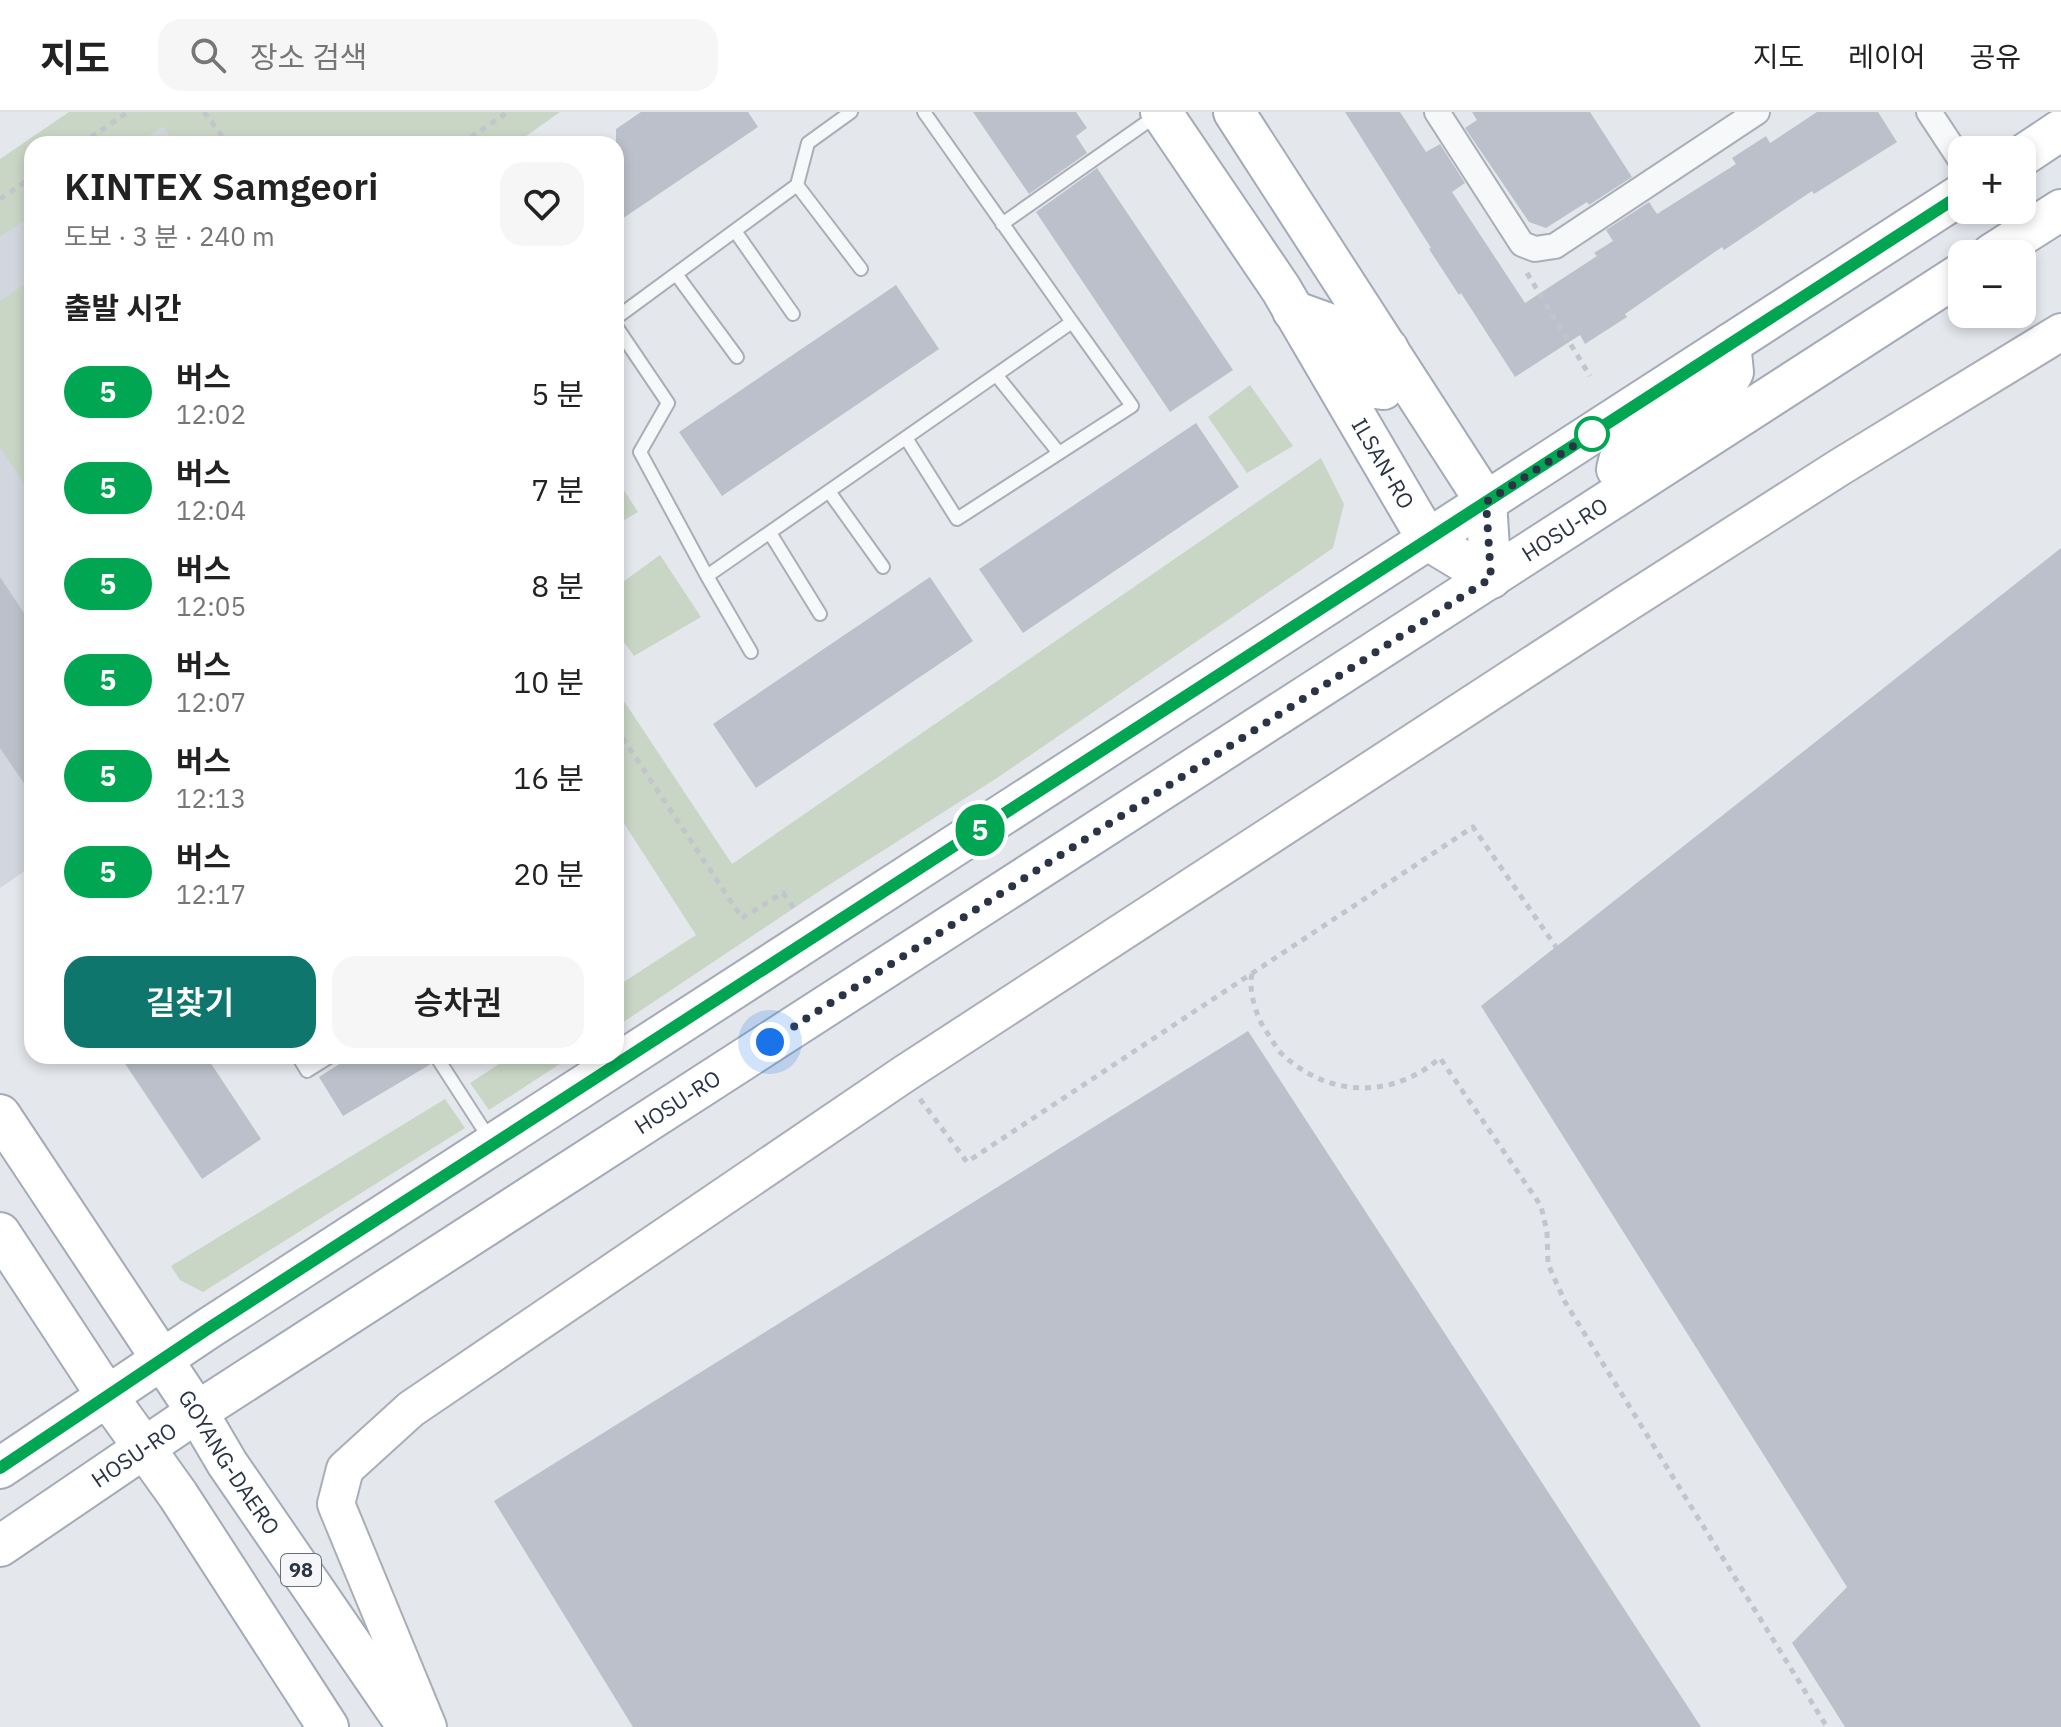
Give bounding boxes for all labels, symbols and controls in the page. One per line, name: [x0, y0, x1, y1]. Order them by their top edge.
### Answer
search box: [158, 19, 718, 91]
text: 지도: [40, 33, 110, 82]
icon: search: [186, 33, 230, 77]
text: 장소 검색: [250, 37, 367, 76]
text: 지도: [1753, 38, 1804, 75]
text: 레이어: [1848, 38, 1925, 75]
text: 공유: [1969, 38, 2021, 75]
map controls: [1948, 136, 2036, 328]
button: +: [1948, 136, 2036, 224]
text: KINTEX Samgeori: [64, 161, 379, 210]
button: heart: [500, 162, 584, 246]
text: 도보 · 3 분 · 240 m: [64, 219, 275, 253]
button: −: [1948, 240, 2036, 328]
text: 출발 시간: [64, 288, 181, 327]
text: 버스: [176, 357, 231, 396]
text: 5: [100, 373, 116, 410]
text: 5 분: [531, 374, 584, 413]
text: 12:02: [176, 397, 246, 431]
street label: ILSAN-RO: [1346, 412, 1422, 514]
unlabelled marker: [1575, 417, 1609, 451]
text: 버스: [176, 453, 231, 492]
text: 5: [100, 469, 116, 506]
text: 7 분: [531, 470, 584, 509]
street label: HOSU-RO: [1516, 490, 1613, 567]
text: 12:04: [176, 493, 246, 527]
text: 버스: [176, 549, 231, 588]
text: 5: [100, 565, 116, 602]
text: 8 분: [531, 566, 584, 605]
text: 12:05: [176, 589, 246, 623]
text: 버스: [176, 645, 231, 684]
text: 5: [100, 661, 116, 698]
text: 10 분: [513, 662, 584, 701]
text: 12:07: [176, 685, 246, 719]
text: 버스: [176, 741, 231, 780]
text: 5: [100, 757, 116, 794]
text: 16 분: [513, 758, 584, 797]
text: 12:13: [176, 781, 246, 815]
line badge: 5: [954, 804, 1006, 856]
text: 5: [972, 811, 988, 848]
text: 버스: [176, 837, 231, 876]
text: 5: [100, 853, 116, 890]
text: 20 분: [513, 854, 584, 893]
text: 12:17: [176, 877, 246, 911]
button: 길찾기: [64, 956, 316, 1048]
button: 승차권: [332, 956, 584, 1048]
your location: [750, 1022, 790, 1062]
street label: HOSU-RO: [628, 1063, 726, 1140]
street label: GOYANG-DAERO: [172, 1384, 287, 1540]
street label: HOSU-RO: [85, 1415, 182, 1494]
road number: 98: [281, 1554, 321, 1586]

